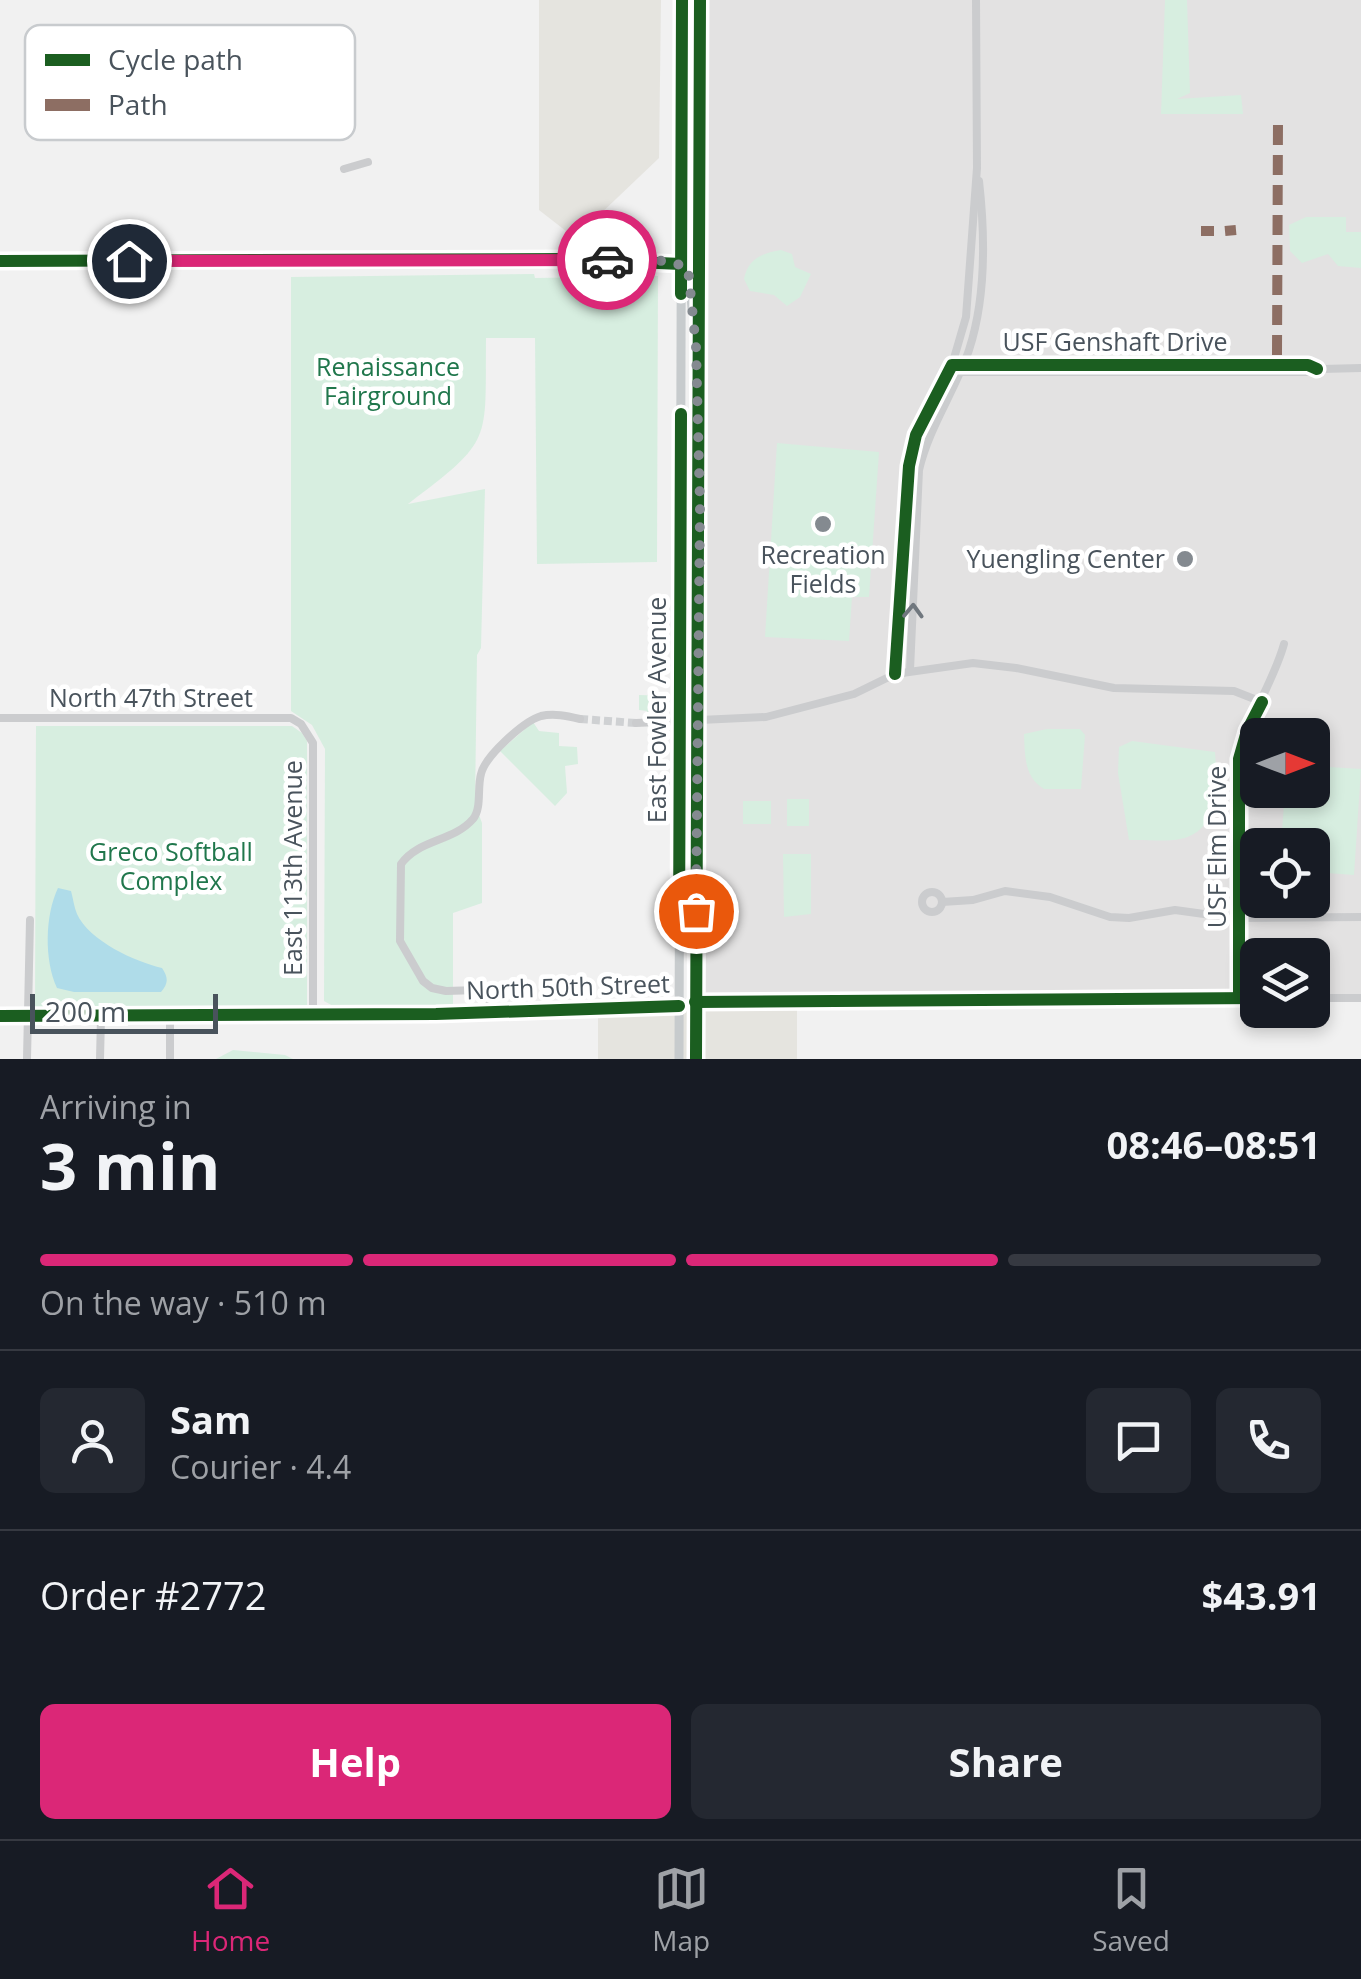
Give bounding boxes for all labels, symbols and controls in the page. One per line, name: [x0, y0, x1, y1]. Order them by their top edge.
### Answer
legend: [25, 25, 355, 140]
text: Cycle path: [108, 40, 243, 78]
text: Path: [108, 85, 168, 123]
courier: [557, 210, 657, 310]
pin: [87, 219, 172, 304]
icon: car: [580, 233, 635, 288]
icon: home: [102, 234, 157, 289]
street label: USF Genshaft Drive: [1002, 324, 1228, 358]
park label: Renaissance Fairground: [316, 349, 460, 412]
marker: Recreation Fields: [812, 513, 834, 535]
place label: Recreation Fields: [760, 537, 886, 600]
place label: Yuengling Center: [966, 541, 1165, 575]
marker: Yuengling Center: [1174, 548, 1196, 570]
street label: East Fowler Avenue: [639, 597, 673, 823]
one-way arrow: [902, 603, 923, 619]
street label: North 47th Street: [49, 680, 253, 714]
north arrow: [1240, 718, 1330, 808]
map controls: [1240, 718, 1330, 1028]
street label: East 113th Avenue: [275, 760, 309, 976]
street label: USF Elm Drive: [1199, 766, 1233, 928]
button: locate: [1240, 828, 1330, 918]
park label: Greco Softball Complex: [89, 834, 253, 897]
pin: [654, 869, 739, 954]
icon: bag: [669, 884, 724, 939]
button: layers: [1240, 938, 1330, 1028]
street label: North 50th Street: [465, 965, 671, 1007]
scale bar: [30, 989, 218, 1034]
text: 200 m: [45, 992, 126, 1030]
text: Arriving in: [40, 1085, 192, 1128]
text: 08:46–08:51: [1107, 1118, 1321, 1170]
text: 3 min: [40, 1121, 220, 1209]
text: On the way · 510 m: [40, 1281, 327, 1324]
button: person: [40, 1388, 145, 1493]
button: chat: [1086, 1388, 1191, 1493]
button: phone: [1216, 1388, 1321, 1493]
text: Sam: [170, 1393, 251, 1445]
text: Courier · 4.4: [170, 1445, 351, 1488]
text: Order #2772: [40, 1569, 267, 1621]
text: $43.91: [1202, 1569, 1321, 1621]
button: Help: [40, 1704, 671, 1819]
button: Share: [691, 1704, 1321, 1819]
tab: Home: [191, 1861, 270, 1959]
tab: Map: [652, 1861, 710, 1959]
tab: Saved: [1092, 1861, 1170, 1959]

